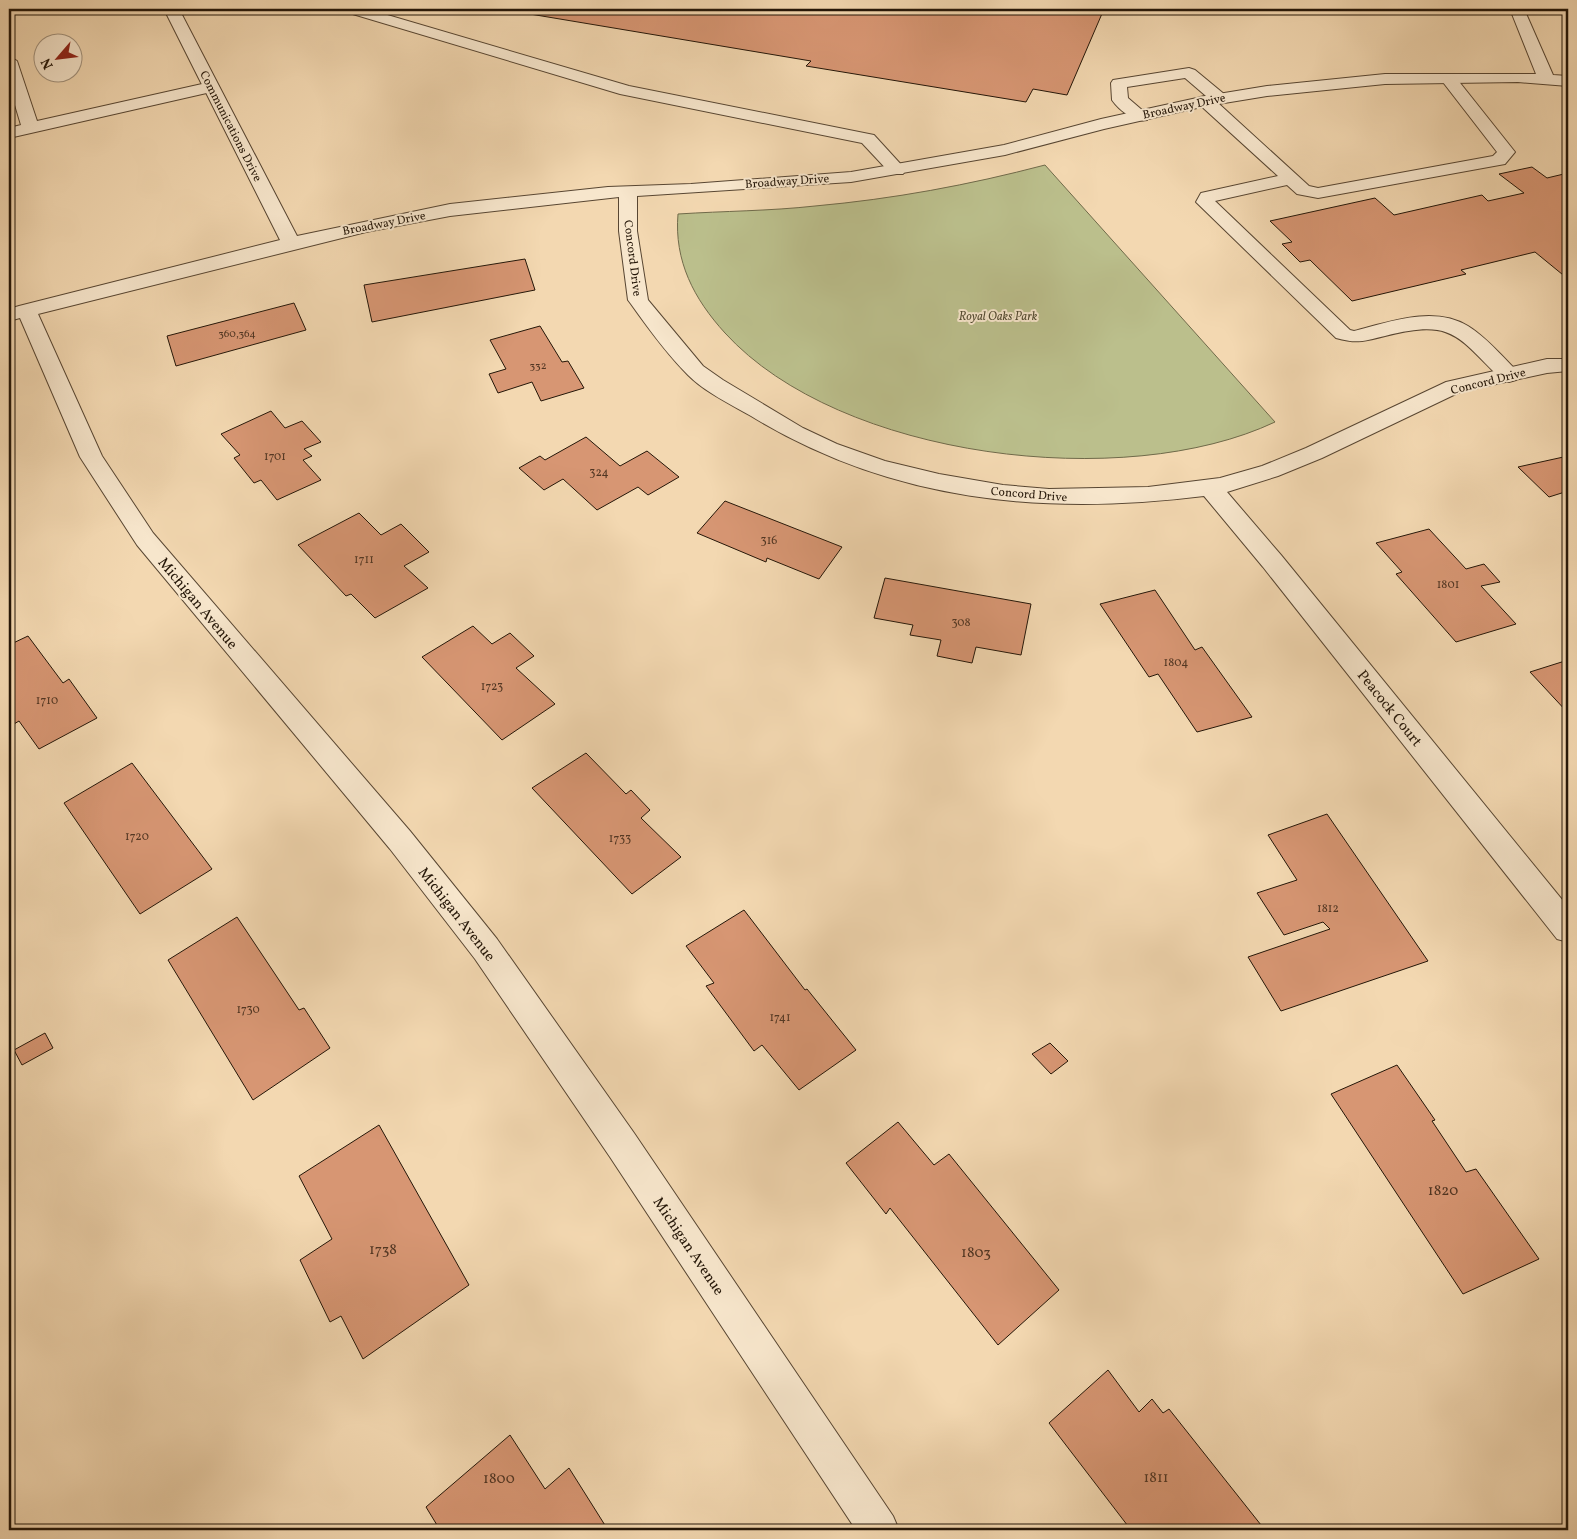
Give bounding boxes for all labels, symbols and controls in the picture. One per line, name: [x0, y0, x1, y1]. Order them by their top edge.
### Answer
north arrow: [32, 32, 82, 82]
text: N: [37, 54, 59, 72]
street label: Communications Drive: [195, 68, 265, 185]
street label: Broadway Drive: [1141, 90, 1227, 124]
street label: Broadway Drive: [744, 171, 830, 193]
street label: Broadway Drive: [341, 208, 427, 240]
street label: Concord Drive: [619, 219, 645, 297]
park label: Royal Oaks Park: [959, 309, 1038, 325]
house number: 360,364: [218, 327, 256, 342]
house number: 332: [529, 359, 547, 374]
street label: Concord Drive: [1449, 365, 1528, 399]
house number: 1701: [264, 449, 286, 465]
house number: 324: [589, 465, 609, 481]
street label: Concord Drive: [990, 484, 1068, 506]
house number: 316: [761, 533, 777, 549]
house number: 1711: [354, 552, 374, 568]
street label: Michigan Avenue: [152, 553, 242, 655]
house number: 1801: [1437, 577, 1459, 593]
house number: 308: [951, 615, 971, 631]
house number: 1804: [1164, 655, 1188, 671]
street label: Peacock Court: [1351, 666, 1426, 752]
house number: 1723: [481, 679, 503, 695]
house number: 1710: [36, 693, 58, 709]
house number: 1720: [125, 829, 149, 845]
house number: 1733: [609, 831, 631, 847]
street label: Michigan Avenue: [412, 863, 499, 966]
house number: 1812: [1317, 901, 1339, 917]
house number: 1730: [236, 1002, 260, 1018]
house number: 1741: [769, 1010, 791, 1026]
house number: 1820: [1428, 1181, 1458, 1202]
street label: Michigan Avenue: [647, 1194, 728, 1300]
house number: 1738: [369, 1240, 397, 1261]
house number: 1803: [961, 1243, 991, 1264]
house number: 1811: [1143, 1468, 1169, 1489]
house number: 1800: [483, 1469, 515, 1490]

